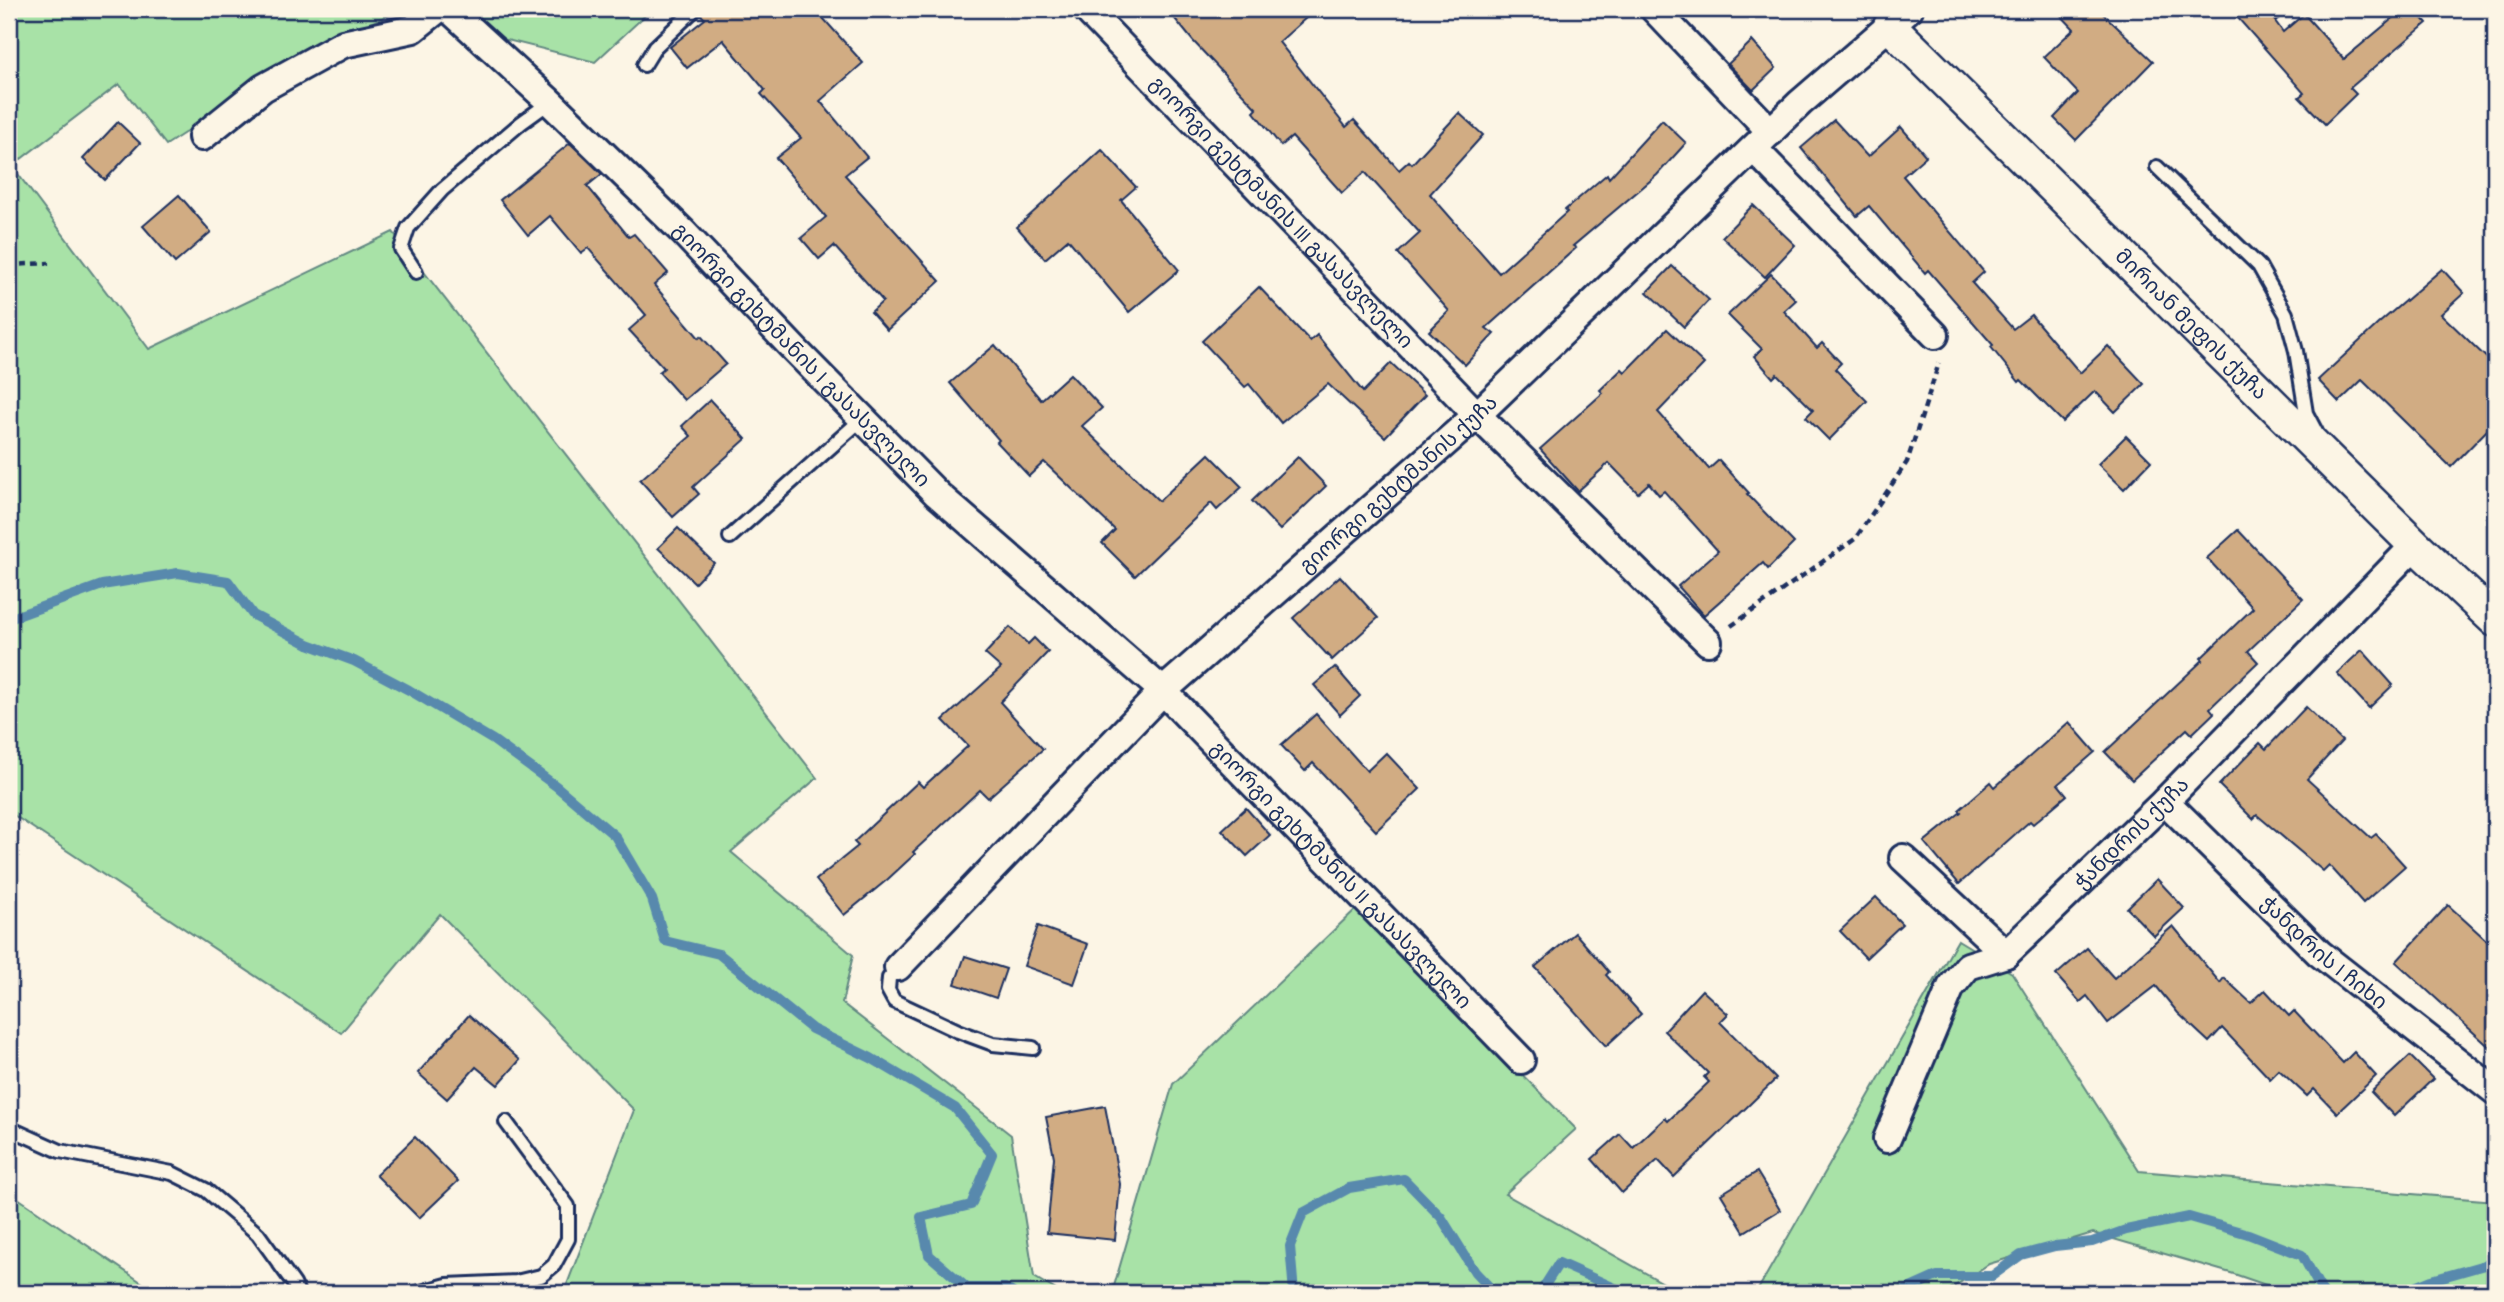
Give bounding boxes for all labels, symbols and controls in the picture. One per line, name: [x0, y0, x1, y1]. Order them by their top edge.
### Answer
street label: გიორგი გეხტმანის III გასასვლელი: [1144, 69, 1420, 355]
street label: გიორგი გეხტმანის I გასასვლელი: [667, 215, 937, 493]
street label: მირიან მეფის ქუჩა: [2109, 242, 2275, 406]
street label: გიორგი გეხტმანის ქუჩა: [1292, 388, 1504, 579]
street label: გიორგი გეხტმანის II გასასვლელი: [1204, 734, 1479, 1015]
street label: ჭანდრის ქუჩა: [2067, 770, 2195, 895]
street label: ჭანდრის I ჩიხი: [2255, 889, 2394, 1016]

